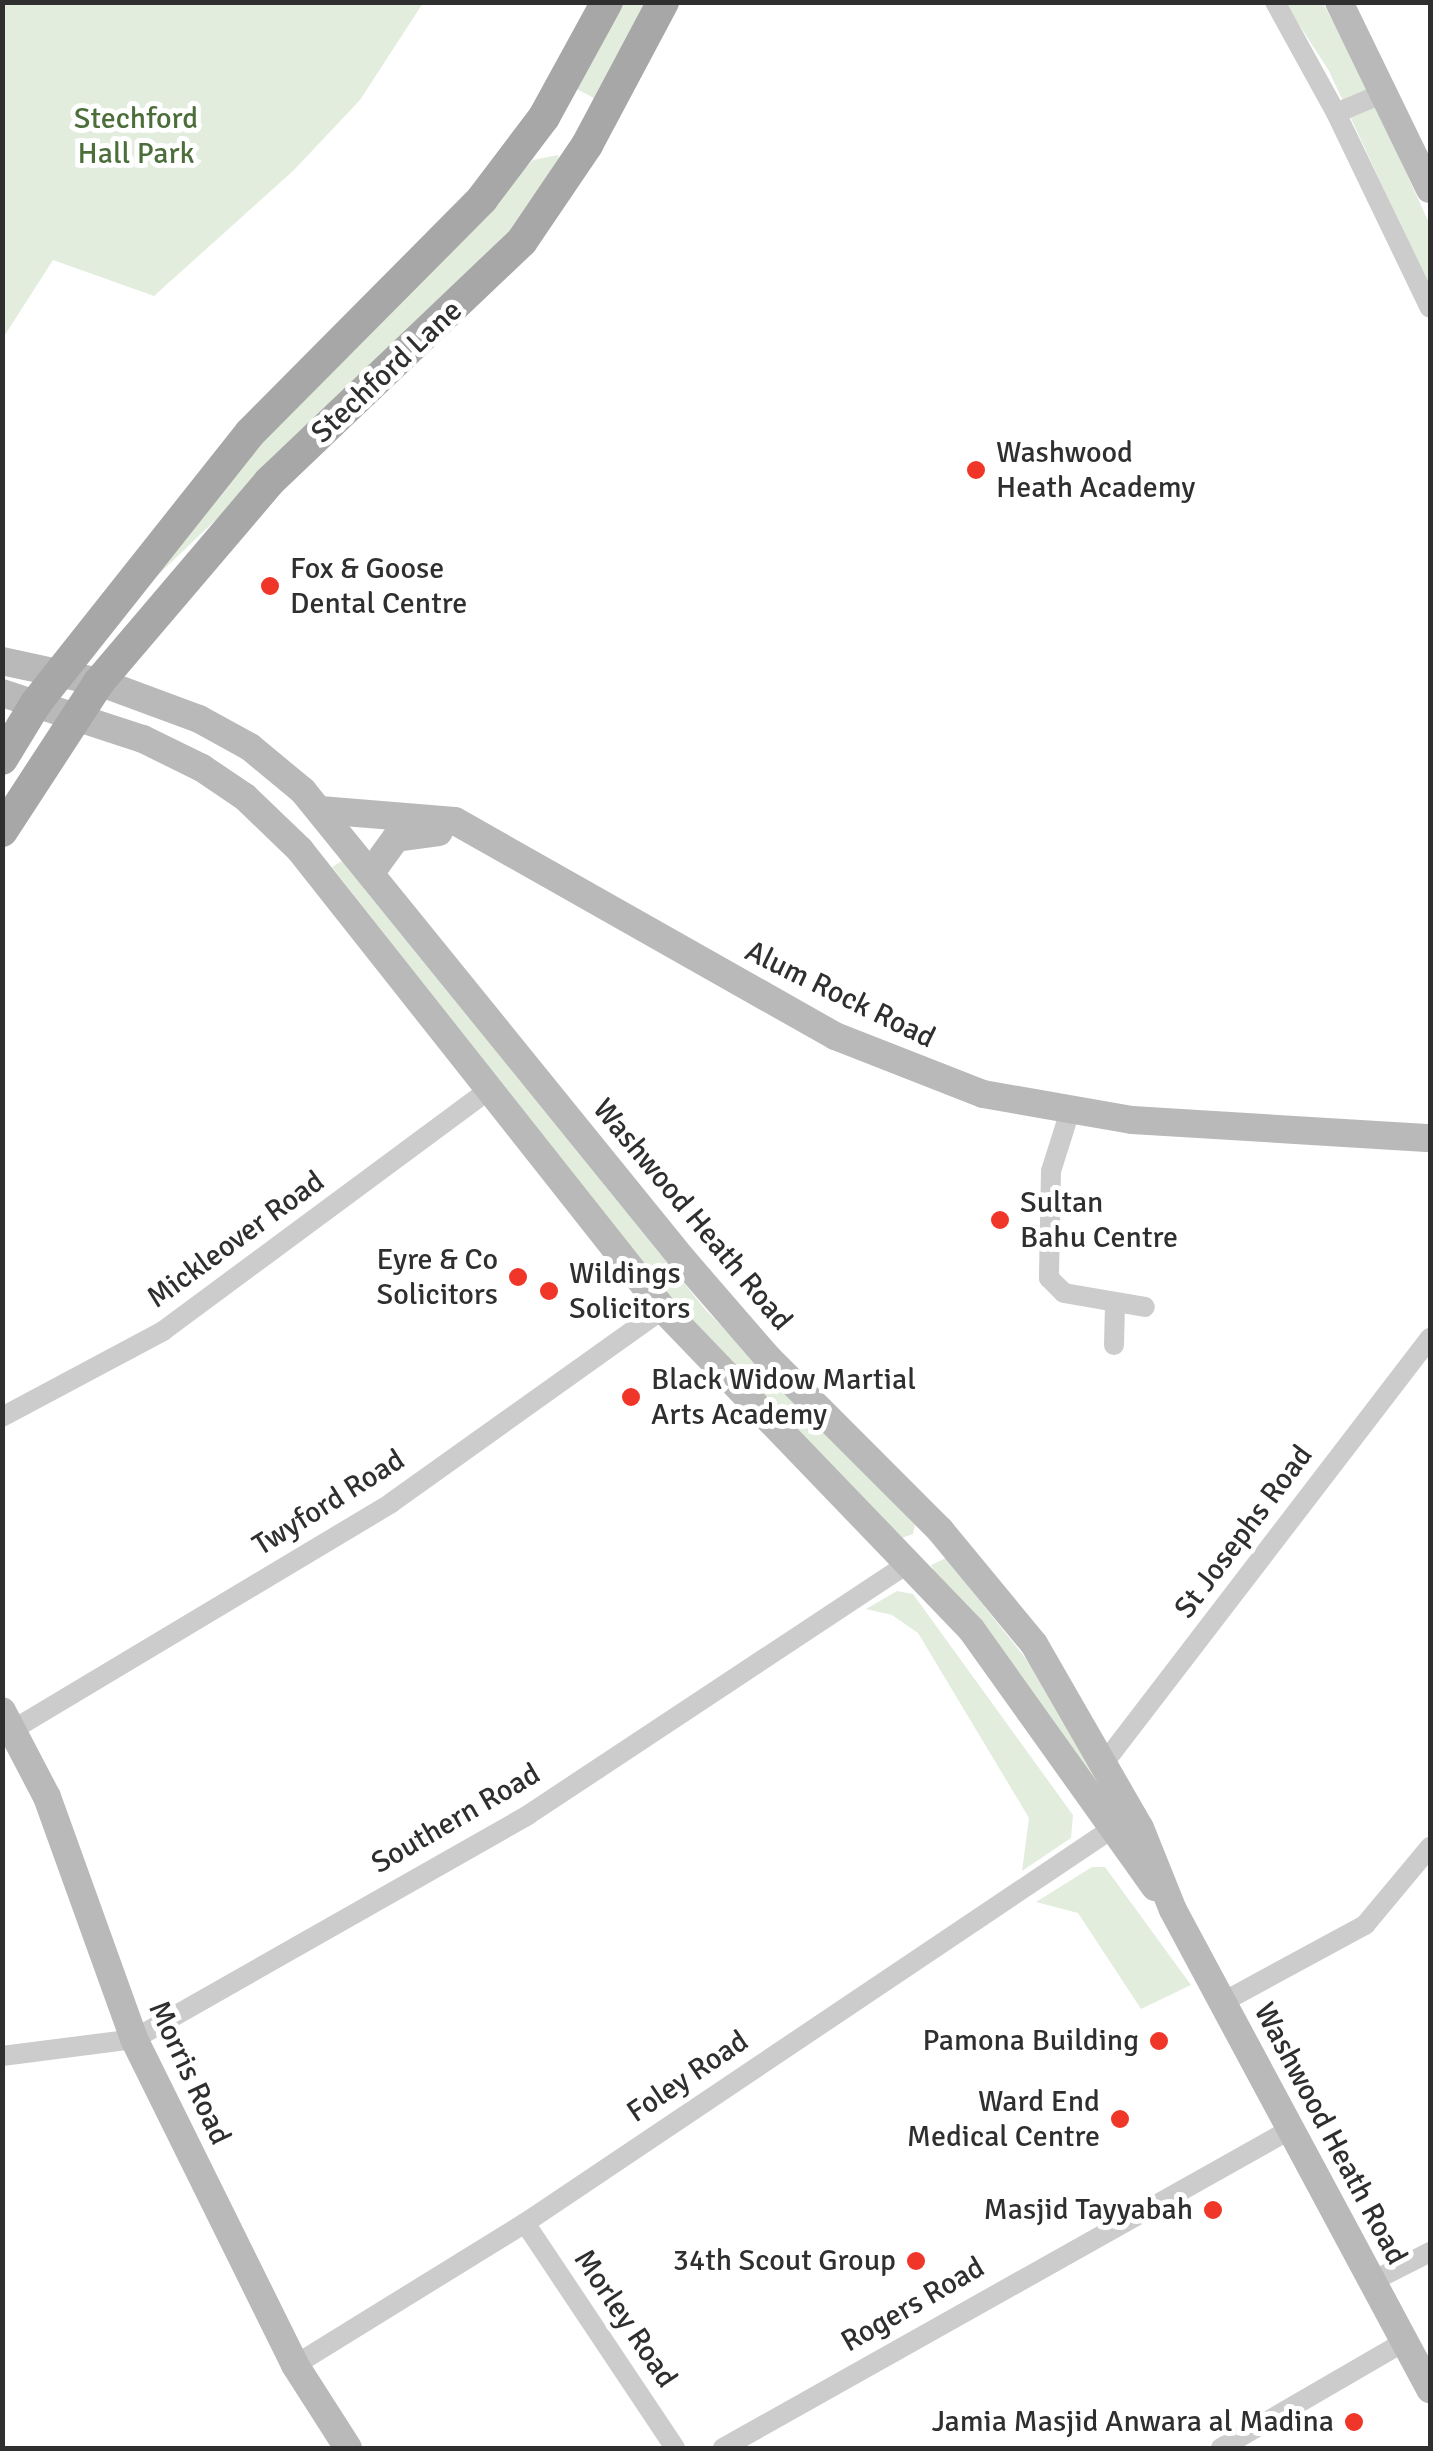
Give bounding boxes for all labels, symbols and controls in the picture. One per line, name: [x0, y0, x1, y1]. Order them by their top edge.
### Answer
park label: Stechford Hall Park: [74, 101, 198, 172]
street label: Stechford Lane: [304, 293, 470, 451]
place label: Washwood Heath Academy: [996, 435, 1195, 506]
marker: Washwood Heath Academy: [965, 459, 987, 481]
place label: Fox & Goose Dental Centre: [290, 551, 467, 622]
marker: Fox & Goose Dental Centre: [259, 575, 281, 597]
street label: Alum Rock Road: [739, 934, 941, 1056]
street label: Washwood Heath Road: [585, 1092, 799, 1338]
street label: Mickleover Road: [140, 1164, 332, 1316]
place label: Sultan Bahu Centre: [1020, 1185, 1178, 1256]
marker: Sultan Bahu Centre: [989, 1209, 1011, 1231]
place label: Eyre & Co Solicitors: [377, 1242, 498, 1312]
place label: Wildings Solicitors: [569, 1256, 690, 1326]
marker: Eyre & Co Solicitors: [507, 1266, 529, 1288]
marker: Wildings Solicitors: [538, 1280, 560, 1302]
place label: Black Widow Martial Arts Academy: [651, 1362, 916, 1432]
marker: Black Widow Martial Arts Academy: [620, 1386, 642, 1408]
street label: St Josephs Road: [1167, 1438, 1321, 1626]
street label: Twyford Road: [247, 1442, 411, 1564]
street label: Southern Road: [365, 1756, 547, 1882]
street label: Morris Road: [140, 1995, 238, 2151]
street label: Washwood Heath Road: [1246, 1997, 1414, 2271]
street label: Foley Road: [621, 2023, 755, 2131]
place label: Pamona Building: [922, 2023, 1139, 2059]
marker: Pamona Building: [1148, 2030, 1170, 2052]
place label: Ward End Medical Centre: [907, 2084, 1100, 2154]
marker: Ward End Medical Centre: [1109, 2108, 1131, 2130]
place label: Masjid Tayyabah: [984, 2192, 1193, 2228]
marker: Masjid Tayyabah: [1202, 2199, 1224, 2221]
street label: Morley Road: [566, 2243, 684, 2395]
place label: 34th Scout Group: [673, 2243, 896, 2279]
street label: Rogers Road: [835, 2250, 991, 2360]
marker: 34th Scout Group: [905, 2250, 927, 2272]
place label: Jamia Masjid Anwara al Madina: [932, 2404, 1334, 2440]
marker: Jamia Masjid Anwara al Madina: [1343, 2411, 1365, 2433]

